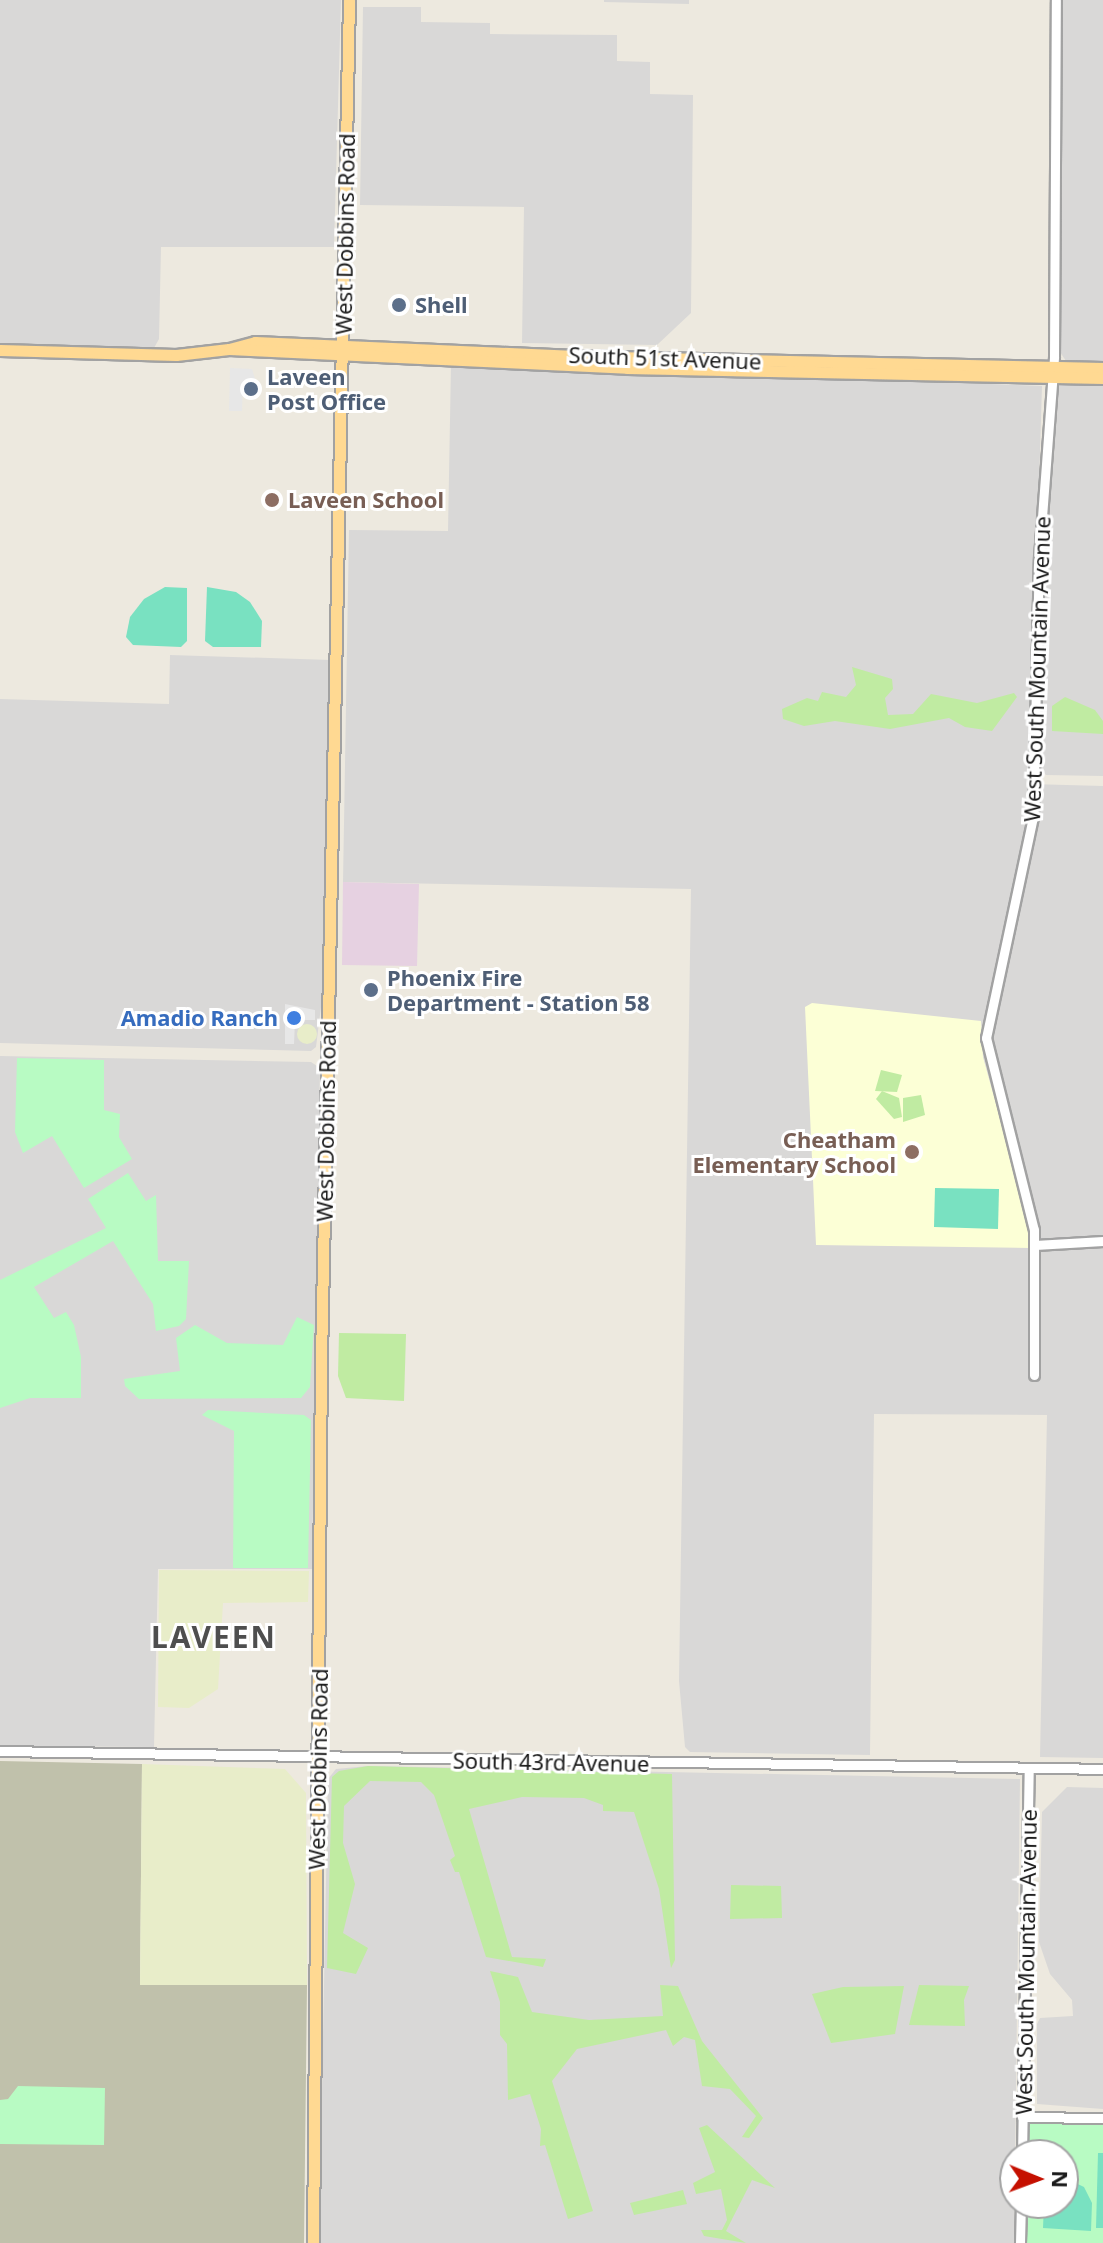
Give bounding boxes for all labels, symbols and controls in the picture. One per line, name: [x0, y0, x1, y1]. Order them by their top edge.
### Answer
street label: West Dobbins Road: [330, 133, 360, 335]
place label: Shell: [415, 292, 468, 318]
marker: Shell: [390, 296, 408, 314]
street label: South 51st Avenue: [568, 341, 762, 375]
place label: Laveen Post Office: [267, 363, 386, 414]
marker: Laveen Post Office: [242, 380, 260, 398]
place label: Laveen School: [288, 487, 444, 513]
marker: Laveen School: [263, 491, 281, 509]
street label: West South Mountain Avenue: [1018, 516, 1056, 822]
place label: Phoenix Fire Department - Station 58: [387, 964, 650, 1016]
marker: Phoenix Fire Department - Station 58: [362, 981, 380, 999]
place label: Amadio Ranch: [121, 1005, 278, 1031]
marker: Amadio Ranch: [285, 1009, 303, 1027]
street label: West Dobbins Road: [311, 1020, 341, 1222]
place label: Cheatham Elementary School: [692, 1126, 896, 1178]
marker: Cheatham Elementary School: [903, 1143, 921, 1161]
district label: LAVEEN: [151, 1619, 277, 1655]
street label: West Dobbins Road: [303, 1668, 333, 1870]
street label: South 43rd Avenue: [453, 1747, 649, 1777]
street label: West South Mountain Avenue: [1010, 1809, 1042, 2115]
north arrow: [999, 2139, 1079, 2219]
text: N: [1046, 2170, 1076, 2189]

